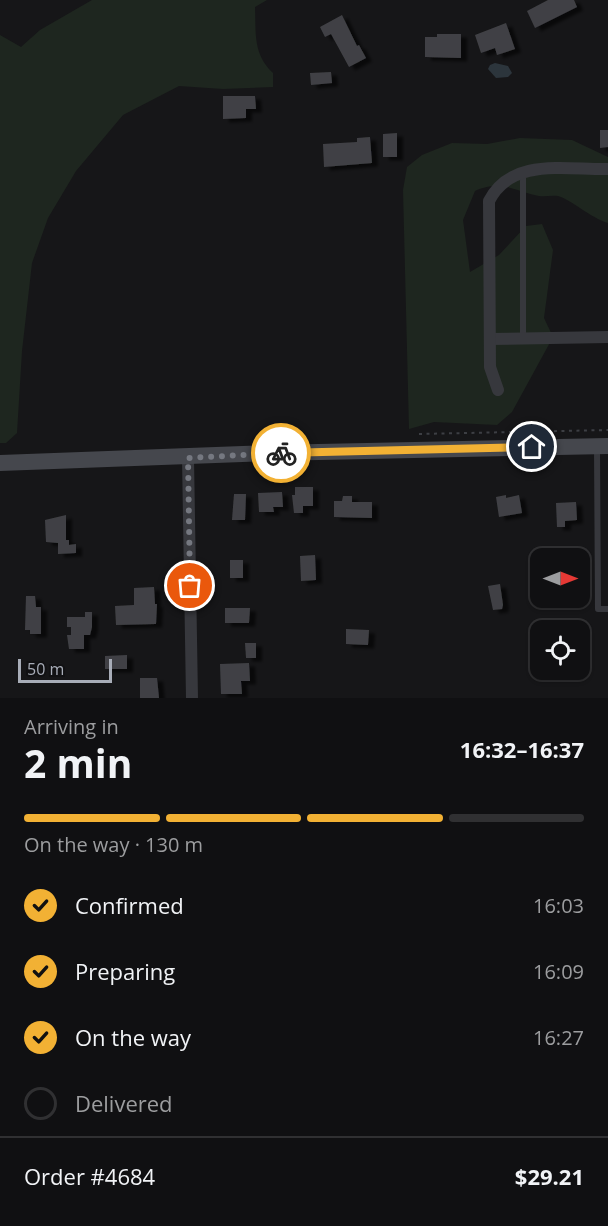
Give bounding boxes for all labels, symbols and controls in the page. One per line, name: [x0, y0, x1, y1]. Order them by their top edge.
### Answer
pin: [506, 421, 557, 472]
courier: [251, 423, 311, 483]
icon: home: [515, 430, 548, 463]
icon: bike: [265, 437, 298, 470]
north arrow: [530, 548, 590, 608]
map controls: [530, 548, 590, 680]
pin: [164, 560, 215, 611]
icon: bag: [173, 569, 206, 602]
button: locate: [530, 620, 590, 680]
scale bar: [18, 656, 112, 684]
text: 50 m: [27, 658, 64, 680]
text: Arriving in: [24, 713, 119, 740]
text: 16:32–16:37: [460, 734, 584, 764]
text: 2 min: [24, 736, 132, 789]
text: On the way · 130 m: [24, 831, 203, 858]
icon: check: [24, 889, 57, 922]
text: Confirmed: [75, 890, 184, 920]
text: 16:03: [533, 892, 584, 919]
icon: check: [24, 955, 57, 988]
text: Preparing: [75, 956, 175, 986]
text: 16:09: [533, 958, 584, 985]
icon: check: [24, 1021, 57, 1054]
text: On the way: [75, 1022, 191, 1052]
text: 16:27: [533, 1024, 584, 1051]
text: Delivered: [75, 1088, 173, 1118]
text: Order #4684: [24, 1161, 155, 1191]
text: $29.21: [515, 1161, 584, 1191]

